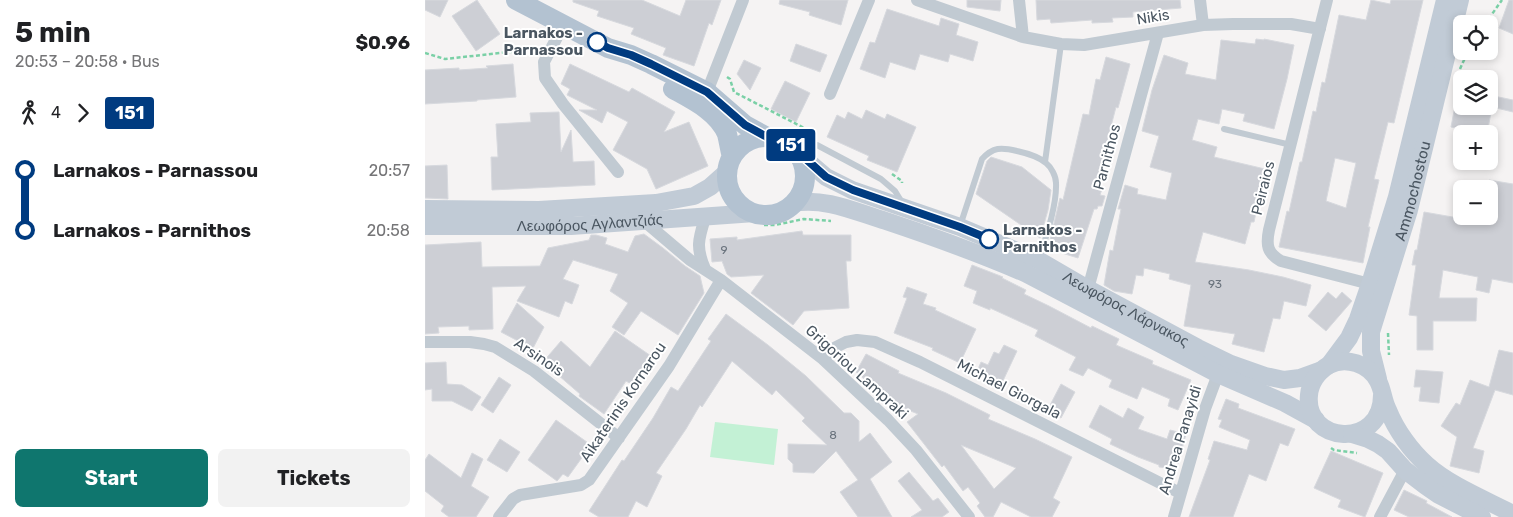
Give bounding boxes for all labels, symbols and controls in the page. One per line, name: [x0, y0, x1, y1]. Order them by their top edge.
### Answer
street label: Nikis: [1135, 5, 1171, 28]
map controls: [1453, 15, 1498, 225]
button: locate: [1453, 15, 1498, 60]
text: 5 min: [15, 16, 91, 49]
place label: Larnakos - Parnassou: [504, 24, 583, 59]
text: $0.96: [355, 31, 410, 54]
marker: Larnakos - Parnassou: [587, 32, 607, 52]
text: 20:53 – 20:58 · Bus: [15, 52, 160, 71]
button: layers: [1453, 70, 1498, 115]
icon: walk: [15, 99, 43, 127]
icon: forward: [69, 99, 97, 127]
text: 151: [115, 102, 144, 124]
text: 4: [51, 103, 61, 122]
street label: Parnithos: [1090, 122, 1125, 192]
button: +: [1453, 125, 1498, 170]
line badge: 151: [762, 129, 820, 161]
text: 151: [776, 134, 806, 156]
street label: Ammochostou: [1391, 139, 1434, 243]
text: Larnakos - Parnassou: [53, 159, 258, 182]
street label: Peiraios: [1248, 159, 1279, 217]
text: 20:57: [369, 161, 410, 180]
button: −: [1453, 180, 1498, 225]
street label: Λεωφόρος Αγλαντζιάς: [517, 211, 664, 235]
text: Larnakos - Parnithos: [53, 219, 251, 242]
text: 20:58: [367, 221, 410, 240]
place label: Larnakos - Parnithos: [1003, 221, 1082, 256]
marker: Larnakos - Parnithos: [979, 229, 999, 249]
house number: 9: [720, 243, 728, 257]
street label: Λεωφόρος Λάρνακος: [1060, 267, 1192, 350]
house number: 93: [1208, 277, 1222, 291]
street label: Grigoriou Lampraki: [802, 321, 912, 423]
street label: Arsinois: [511, 334, 568, 380]
street label: Aikaterinis Kornarou: [576, 339, 670, 465]
street label: Michael Giorgala: [954, 355, 1064, 423]
street label: Andrea Panayidi: [1155, 383, 1205, 497]
house number: 8: [829, 428, 837, 442]
button: Start: [15, 449, 208, 507]
button: Tickets: [218, 449, 410, 507]

